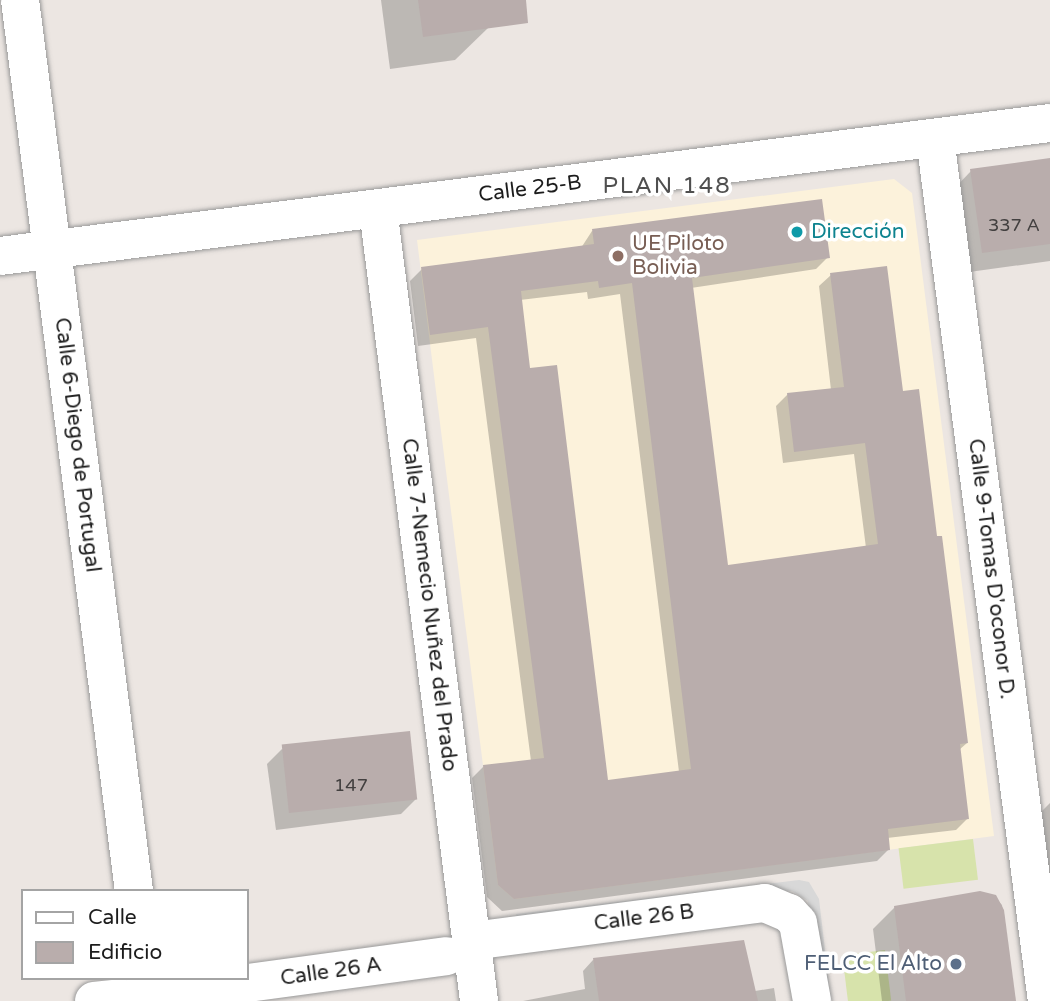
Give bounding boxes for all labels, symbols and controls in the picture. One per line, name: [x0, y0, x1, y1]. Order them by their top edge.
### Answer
street label: Calle 25-B: [477, 170, 583, 208]
district label: PLAN 148: [603, 172, 731, 200]
house number: 337 A: [988, 214, 1040, 236]
place label: Dirección: [811, 219, 904, 245]
marker: Dirección: [789, 224, 805, 240]
place label: UE Piloto Bolivia: [632, 231, 725, 281]
marker: UE Piloto Bolivia: [610, 248, 626, 264]
street label: Calle 6-Diego de Portugal: [49, 316, 105, 574]
street label: Calle 7-Nemecio Nuñez del Prado: [396, 437, 462, 773]
street label: Calle 9-Tomas D'oconor D.: [963, 437, 1019, 701]
house number: 147: [334, 774, 368, 796]
legend: [21, 889, 248, 980]
street label: Calle 26 B: [593, 899, 695, 937]
text: Calle: [88, 905, 137, 930]
text: Edificio: [88, 940, 162, 965]
place label: FELCC El Alto: [804, 951, 942, 977]
street label: Calle 26 A: [279, 952, 383, 992]
marker: FELCC El Alto: [948, 956, 964, 972]

